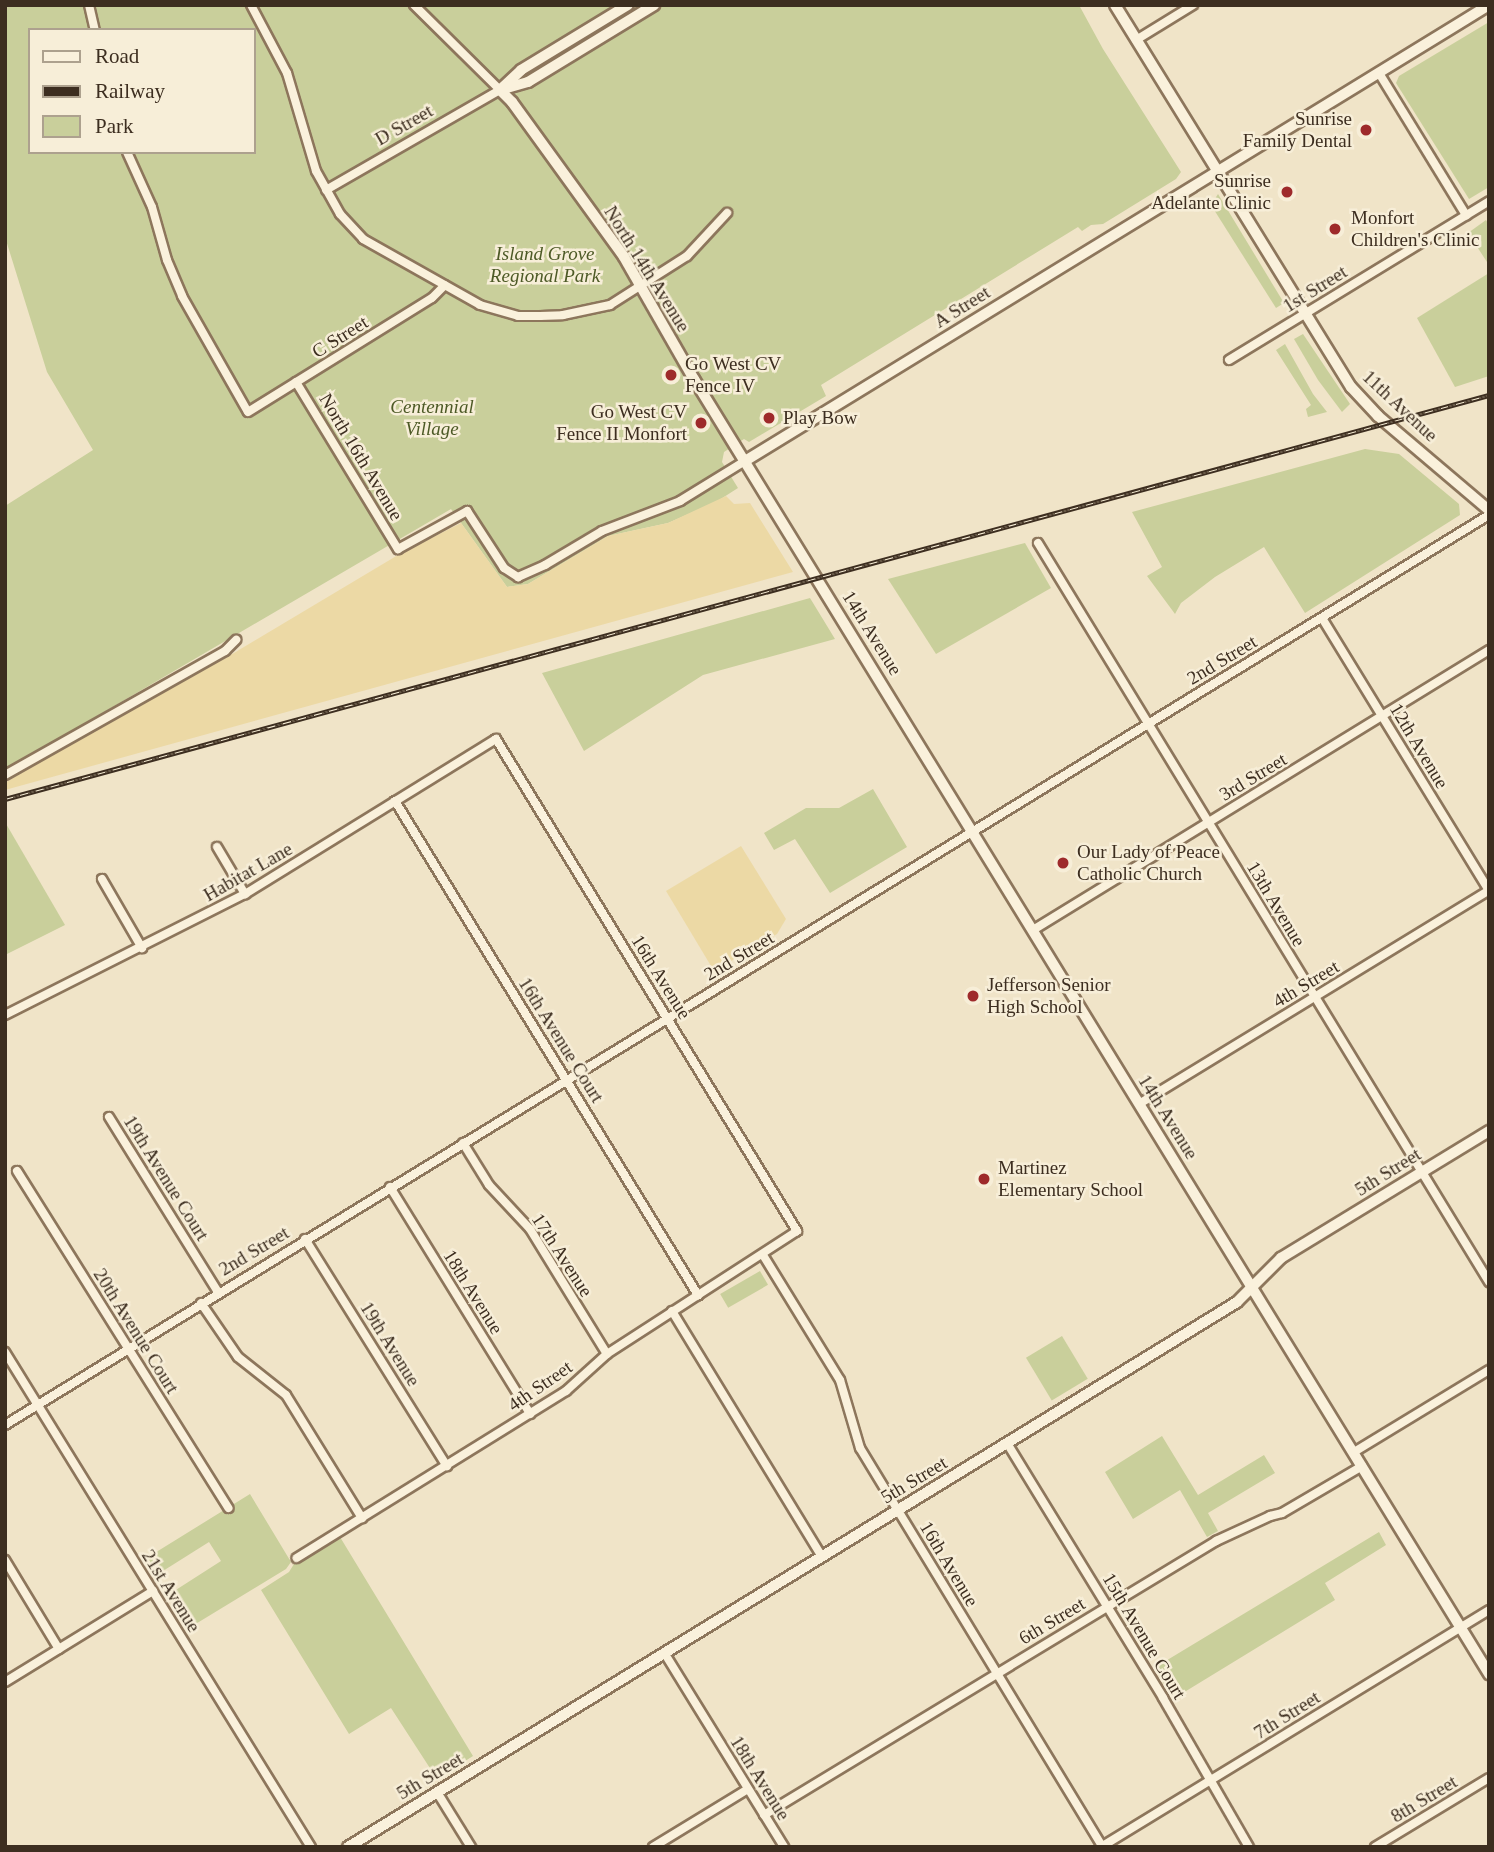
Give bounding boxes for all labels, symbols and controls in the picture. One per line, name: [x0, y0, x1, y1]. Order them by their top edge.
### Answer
legend: [28, 28, 256, 154]
text: Road: [95, 44, 139, 68]
text: Railway: [95, 79, 165, 103]
street label: D Street: [371, 99, 437, 151]
place label: Sunrise Family Dental: [1243, 108, 1352, 152]
text: Park: [95, 114, 134, 138]
marker: Sunrise Family Dental: [1358, 122, 1374, 138]
place label: Sunrise Adelante Clinic: [1151, 170, 1271, 214]
marker: Sunrise Adelante Clinic: [1277, 182, 1297, 202]
street label: North 14th Avenue: [599, 201, 695, 337]
place label: Monfort Children's Clinic: [1351, 207, 1480, 251]
marker: Monfort Children's Clinic: [1325, 219, 1345, 239]
park label: Island Grove Regional Park: [490, 243, 600, 287]
street label: 1st Street: [1279, 260, 1351, 318]
street label: A Street: [929, 281, 995, 333]
street label: C Street: [308, 311, 372, 363]
place label: Go West CV Fence IV: [685, 353, 782, 397]
street label: 11th Avenue: [1357, 365, 1443, 447]
marker: Go West CV Fence IV: [663, 367, 679, 383]
street label: North 16th Avenue: [314, 389, 408, 525]
park label: Centennial Village: [390, 396, 474, 440]
place label: Go West CV Fence II Monfort: [556, 401, 687, 445]
place label: Play Bow: [783, 407, 857, 429]
marker: Play Bow: [761, 410, 777, 426]
marker: Go West CV Fence II Monfort: [693, 415, 709, 431]
street label: 14th Avenue: [837, 586, 907, 680]
street label: 2nd Street: [1183, 630, 1261, 690]
street label: 12th Avenue: [1384, 699, 1454, 793]
street label: 3rd Street: [1215, 748, 1291, 806]
street label: Habitat Lane: [200, 837, 296, 907]
place label: Our Lady of Peace Catholic Church: [1077, 841, 1220, 885]
marker: Our Lady of Peace Catholic Church: [1055, 855, 1071, 871]
street label: 13th Avenue: [1241, 857, 1311, 951]
street label: 2nd Street: [700, 926, 778, 986]
street label: 16th Avenue: [626, 930, 696, 1024]
street label: 4th Street: [1269, 955, 1343, 1013]
street label: 16th Avenue Court: [513, 973, 609, 1107]
place label: Jefferson Senior High School: [987, 974, 1111, 1018]
marker: Jefferson Senior High School: [965, 988, 981, 1004]
street label: 14th Avenue: [1133, 1070, 1203, 1164]
street label: 19th Avenue Court: [118, 1111, 214, 1245]
street label: 5th Street: [1351, 1143, 1425, 1201]
place label: Martinez Elementary School: [998, 1157, 1143, 1201]
marker: Martinez Elementary School: [976, 1171, 992, 1187]
street label: 17th Avenue: [526, 1208, 598, 1302]
street label: 2nd Street: [215, 1221, 293, 1281]
street label: 18th Avenue: [438, 1245, 508, 1339]
street label: 20th Avenue Court: [88, 1264, 184, 1398]
street label: 19th Avenue: [355, 1297, 425, 1391]
street label: 4th Street: [503, 1356, 577, 1416]
street label: 5th Street: [877, 1451, 951, 1509]
street label: 16th Avenue: [914, 1517, 984, 1611]
street label: 21st Avenue: [136, 1545, 206, 1637]
street label: 15th Avenue Court: [1097, 1568, 1191, 1704]
street label: 6th Street: [1015, 1592, 1089, 1650]
street label: 7th Street: [1250, 1686, 1324, 1744]
street label: 18th Avenue: [725, 1731, 795, 1825]
street label: 5th Street: [393, 1747, 467, 1805]
street label: 8th Street: [1387, 1770, 1461, 1828]

